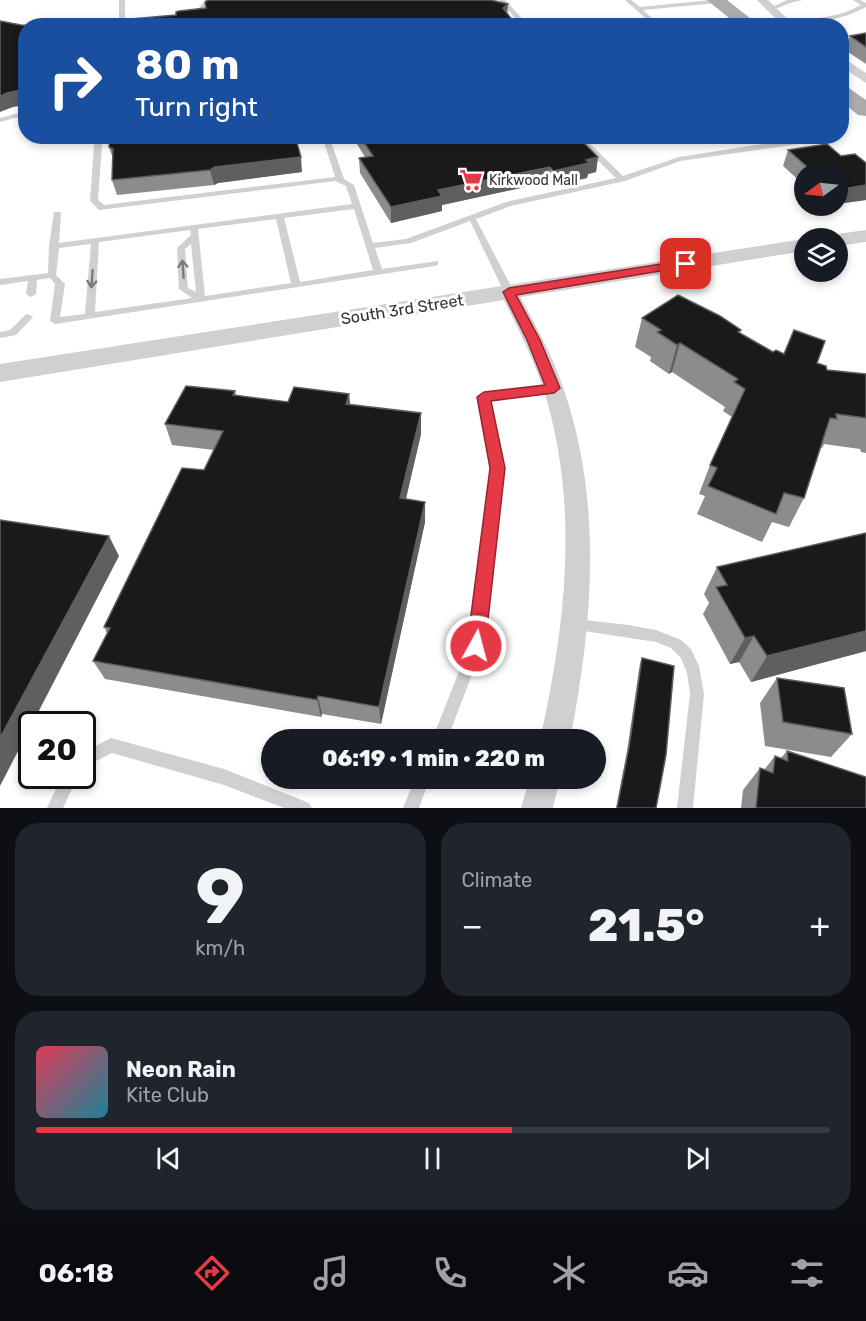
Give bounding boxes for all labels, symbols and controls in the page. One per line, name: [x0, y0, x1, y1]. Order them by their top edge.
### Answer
text: 80 m: [135, 40, 239, 90]
icon: right: [36, 42, 114, 120]
text: Turn right: [135, 91, 258, 123]
north arrow: [794, 162, 848, 216]
map controls: [794, 162, 848, 282]
supermarket icon: Kirkwood Mall: [458, 167, 484, 193]
place label: Kirkwood Mall: [489, 172, 578, 189]
button: layers: [794, 228, 848, 282]
pin: [660, 238, 711, 289]
icon: arrive: [669, 247, 702, 280]
one-way arrow: [177, 260, 188, 280]
one-way arrow: [87, 268, 98, 288]
street label: South 3rd Street: [339, 290, 465, 329]
position arrow: [444, 614, 508, 678]
speed limit sign: 20: [18, 711, 96, 789]
text: 06:19 · 1 min · 220 m: [322, 745, 545, 772]
text: 9: [195, 850, 245, 943]
text: Climate: [462, 868, 532, 892]
text: 21.5°: [588, 899, 704, 952]
text: −: [462, 906, 483, 945]
text: +: [809, 906, 830, 945]
text: km/h: [195, 936, 245, 960]
text: Neon Rain: [126, 1056, 236, 1083]
text: Kite Club: [126, 1083, 209, 1107]
icon: previous: [152, 1142, 185, 1175]
icon: pause: [416, 1142, 449, 1175]
icon: next: [681, 1142, 714, 1175]
icon: directions: [191, 1252, 233, 1294]
icon: music: [310, 1252, 352, 1294]
icon: phone: [429, 1252, 471, 1294]
icon: climate: [548, 1252, 590, 1294]
icon: car: [667, 1252, 709, 1294]
icon: filters: [786, 1252, 828, 1294]
text: 06:18: [38, 1257, 114, 1289]

